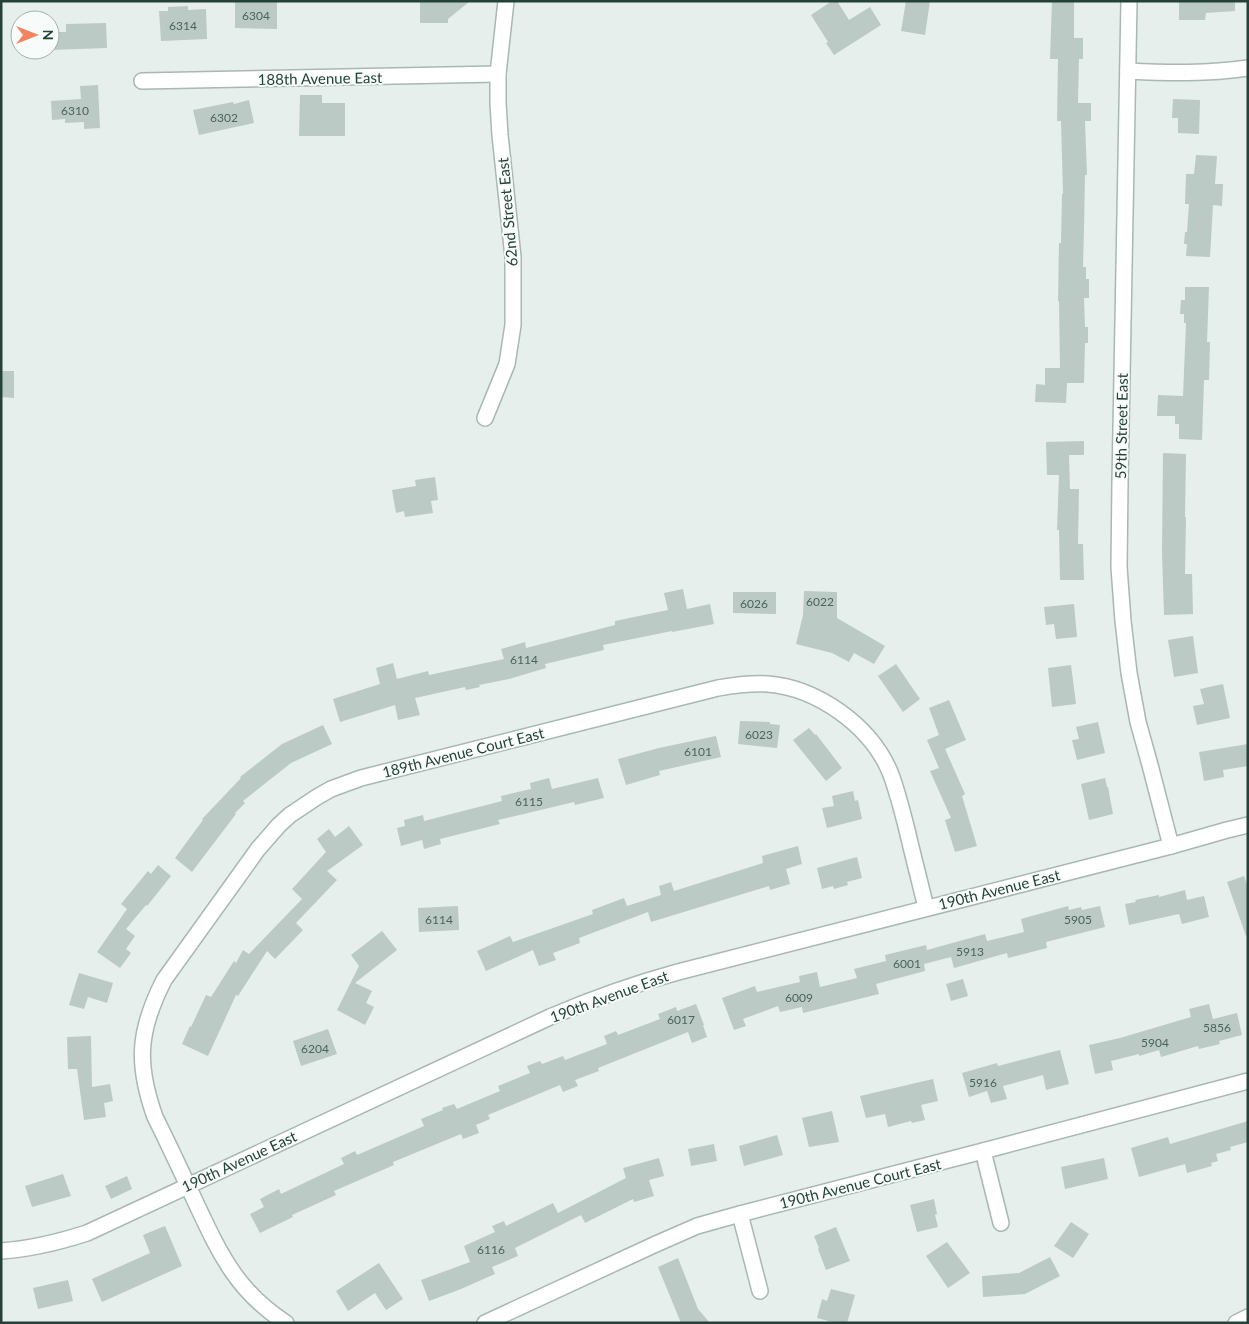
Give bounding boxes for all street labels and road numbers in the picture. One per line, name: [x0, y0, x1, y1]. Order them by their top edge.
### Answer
street label: 188th Avenue East: [258, 68, 383, 88]
street label: 62nd Street East: [493, 156, 521, 267]
street label: 59th Street East: [1111, 372, 1131, 479]
street label: 189th Avenue Court East: [380, 723, 546, 781]
street label: 190th Avenue East: [936, 865, 1062, 913]
street label: 190th Avenue East: [547, 966, 671, 1026]
street label: 190th Avenue East: [179, 1126, 300, 1195]
street label: 190th Avenue Court East: [777, 1154, 943, 1212]

